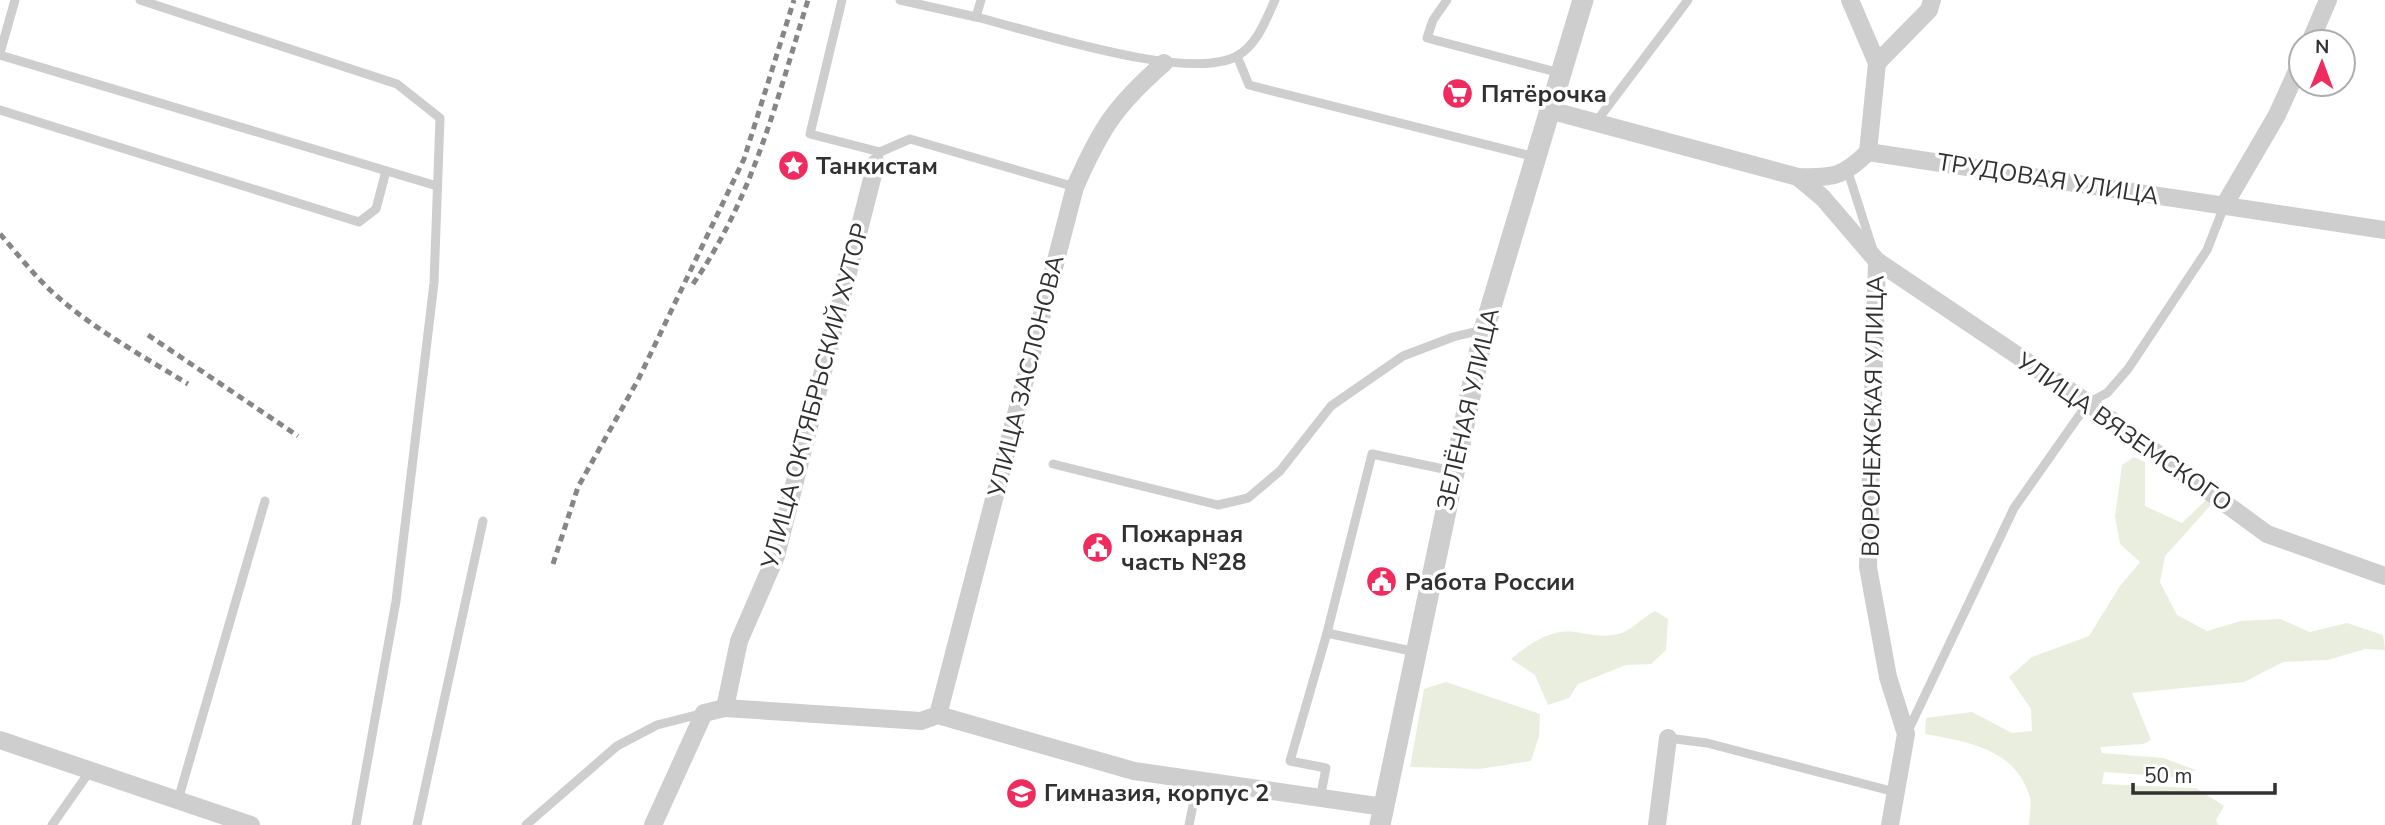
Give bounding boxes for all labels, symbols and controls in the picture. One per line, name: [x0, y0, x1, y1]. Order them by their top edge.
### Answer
north arrow: [2287, 28, 2357, 98]
text: N: [2315, 34, 2330, 60]
supermarket icon: Пятёрочка: [1441, 77, 1475, 111]
place label: Пятёрочка: [1481, 78, 1607, 110]
street label: ТРУДОВАЯ УЛИЦА: [1935, 146, 2162, 212]
place icon: Танкистам: [776, 149, 810, 183]
place label: Танкистам: [816, 150, 938, 182]
street label: УЛИЦА ОКТЯБРЬСКИЙ ХУТОР: [753, 220, 877, 573]
street label: УЛИЦА ЗАСЛОНОВА: [980, 251, 1072, 501]
street label: ВОРОНЕЖСКАЯ УЛИЦА: [1855, 274, 1891, 557]
street label: ЗЕЛЁНАЯ УЛИЦА: [1429, 304, 1507, 513]
street label: УЛИЦА ВЯЗЕМСКОГО: [2009, 345, 2238, 519]
place label: Пожарная часть №28: [1121, 518, 1246, 578]
public building icon: Пожарная часть №28: [1081, 531, 1115, 565]
public building icon: Работа России: [1365, 565, 1399, 599]
place label: Работа России: [1405, 566, 1575, 598]
scale bar: [2133, 752, 2275, 796]
text: 50 m: [2144, 762, 2193, 790]
school or university icon: Гимназия, корпус 2: [1004, 776, 1038, 810]
place label: Гимназия, корпус 2: [1044, 777, 1269, 809]

